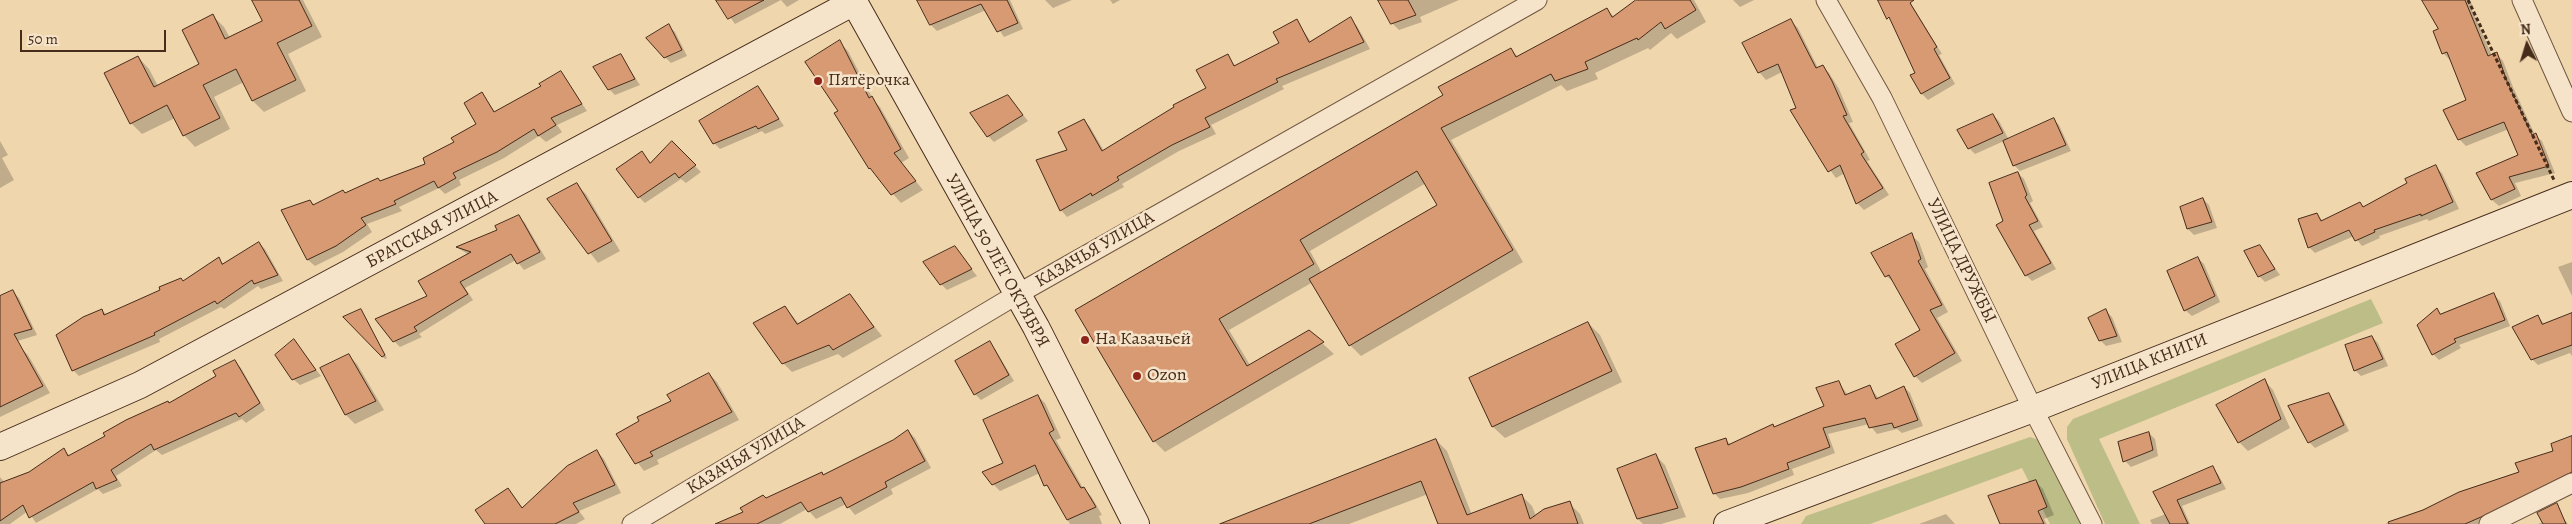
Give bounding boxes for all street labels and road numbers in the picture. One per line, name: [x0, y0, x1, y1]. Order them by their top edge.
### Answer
street label: УЛИЦА 50 ЛЕТ ОКТЯБРЯ: [940, 171, 1054, 351]
street label: БРАТСКАЯ УЛИЦА: [363, 186, 501, 274]
street label: УЛИЦА ДРУЖБЫ: [1921, 195, 2001, 327]
street label: КАЗАЧЬЯ УЛИЦА: [1032, 207, 1158, 293]
street label: УЛИЦА КНИГИ: [2089, 329, 2211, 395]
street label: КАЗАЧЬЯ УЛИЦА: [683, 412, 809, 500]

